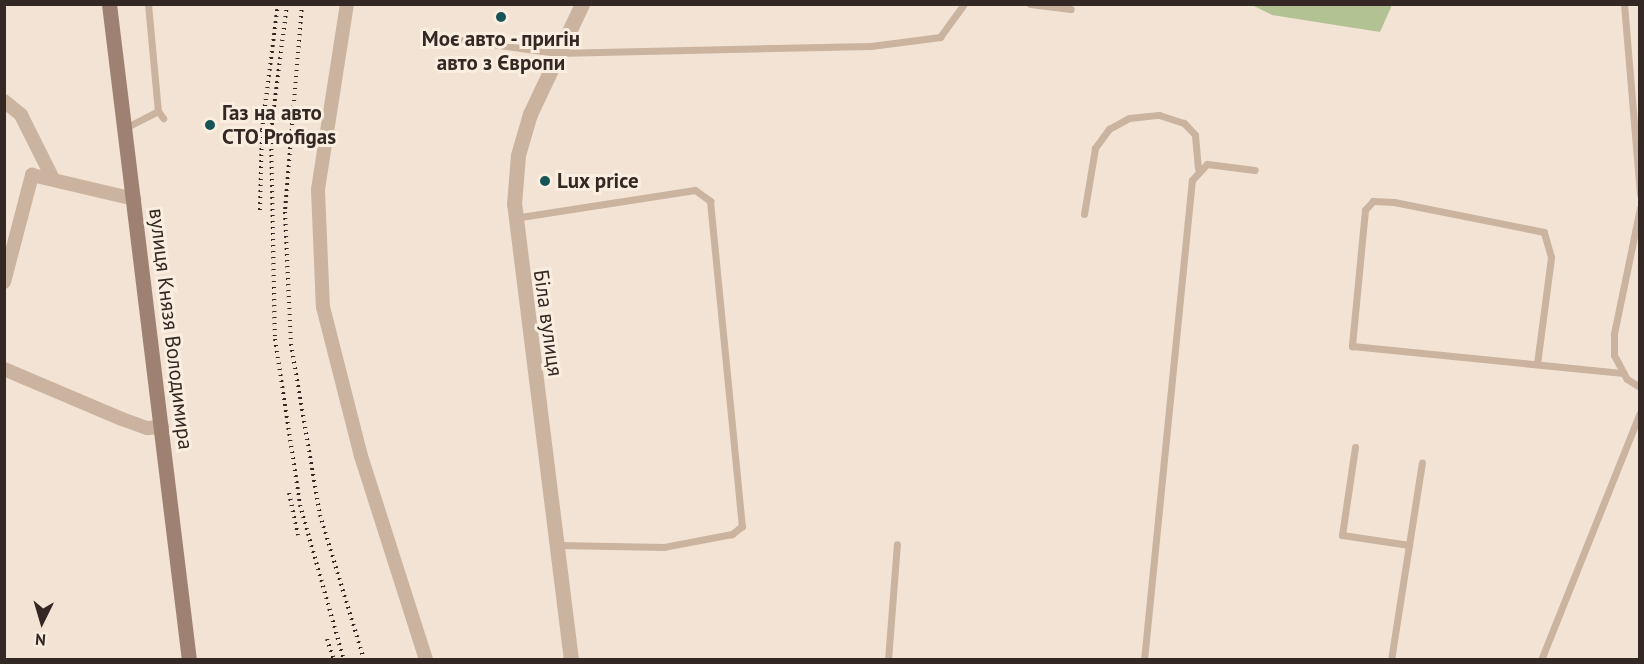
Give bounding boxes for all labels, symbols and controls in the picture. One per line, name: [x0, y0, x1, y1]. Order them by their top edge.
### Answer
marker: Моє авто - пригін авто з Європи: [494, 10, 508, 24]
place label: Моє авто - пригін авто з Європи: [421, 26, 581, 76]
place label: Газ на авто СТО Profigas: [222, 100, 336, 150]
marker: Газ на авто СТО Profigas: [203, 118, 217, 132]
place label: Lux price: [557, 168, 639, 194]
marker: Lux price: [538, 174, 552, 188]
street label: вулиця Князя Володимира: [144, 207, 198, 451]
street label: Біла вулиця: [528, 268, 568, 378]
north arrow: [12, 592, 72, 652]
text: N: [34, 630, 47, 650]

